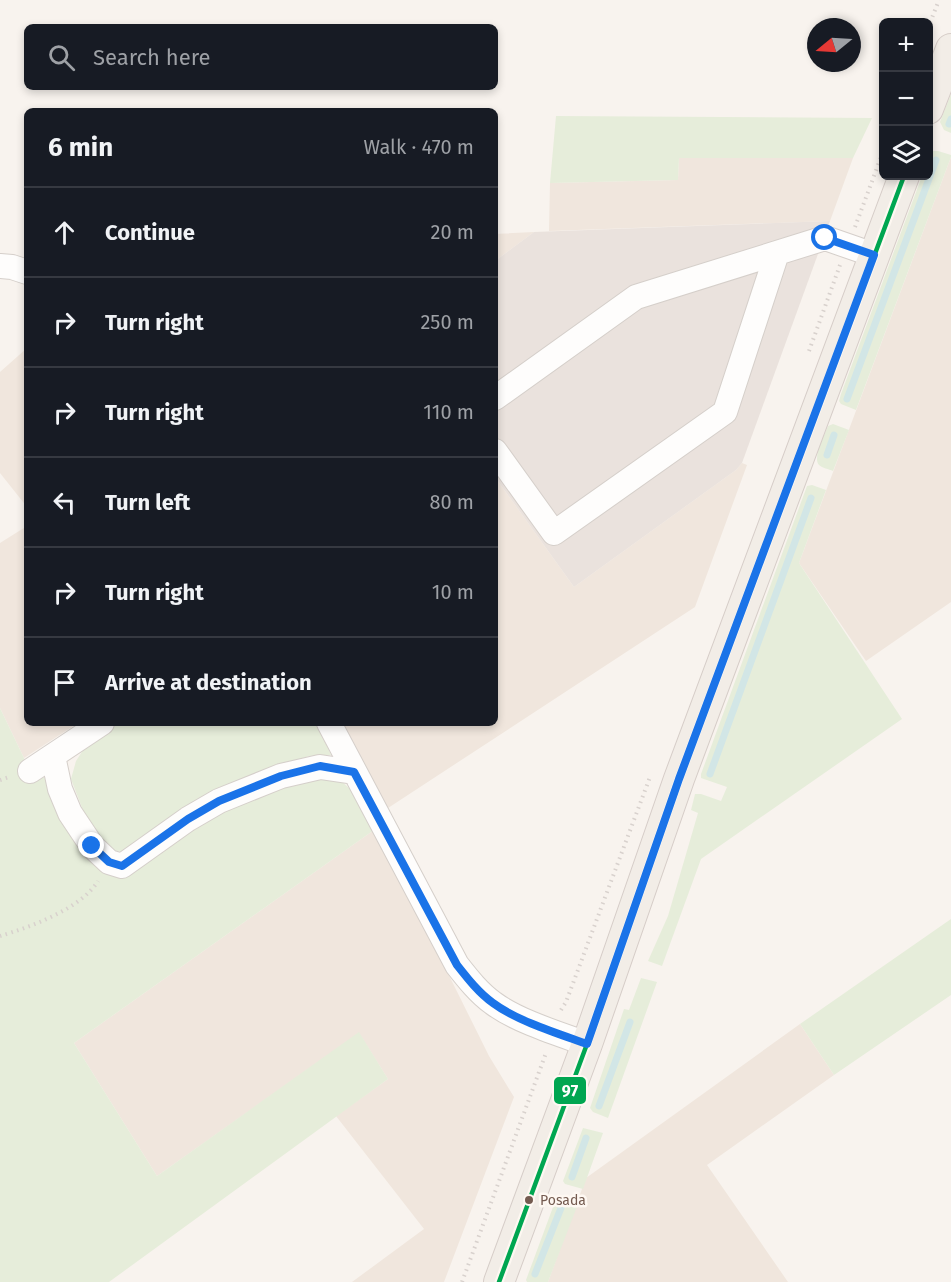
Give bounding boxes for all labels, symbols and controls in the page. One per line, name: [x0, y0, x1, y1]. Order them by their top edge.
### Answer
north arrow: [807, 18, 861, 72]
map controls: [879, 18, 933, 180]
button: +: [879, 18, 933, 72]
search box: [24, 24, 498, 90]
icon: search: [45, 41, 78, 74]
text: Search here: [93, 44, 211, 71]
button: −: [879, 72, 933, 126]
button: layers: [879, 126, 933, 180]
text: 6 min: [48, 132, 113, 163]
text: Walk · 470 m: [364, 135, 474, 159]
icon: ahead: [48, 216, 81, 249]
text: Continue: [105, 219, 195, 246]
text: 20 m: [431, 220, 474, 244]
route start: [811, 224, 837, 250]
icon: right: [48, 306, 81, 339]
text: Turn right: [105, 309, 204, 336]
text: 250 m: [420, 310, 474, 334]
icon: right: [48, 396, 81, 429]
text: Turn right: [105, 399, 204, 426]
text: 110 m: [423, 400, 474, 424]
icon: left: [48, 486, 81, 519]
text: Turn left: [105, 489, 190, 516]
text: 80 m: [429, 490, 474, 514]
icon: right: [48, 576, 81, 609]
text: Turn right: [105, 579, 204, 606]
text: 10 m: [432, 580, 474, 604]
icon: arrive: [48, 666, 81, 699]
text: Arrive at destination: [105, 669, 312, 696]
route end: [78, 832, 104, 858]
line badge: 97: [553, 1076, 587, 1105]
text: 97: [562, 1081, 579, 1100]
place label: Posada: [540, 1192, 586, 1209]
marker: Posada: [523, 1194, 535, 1206]

